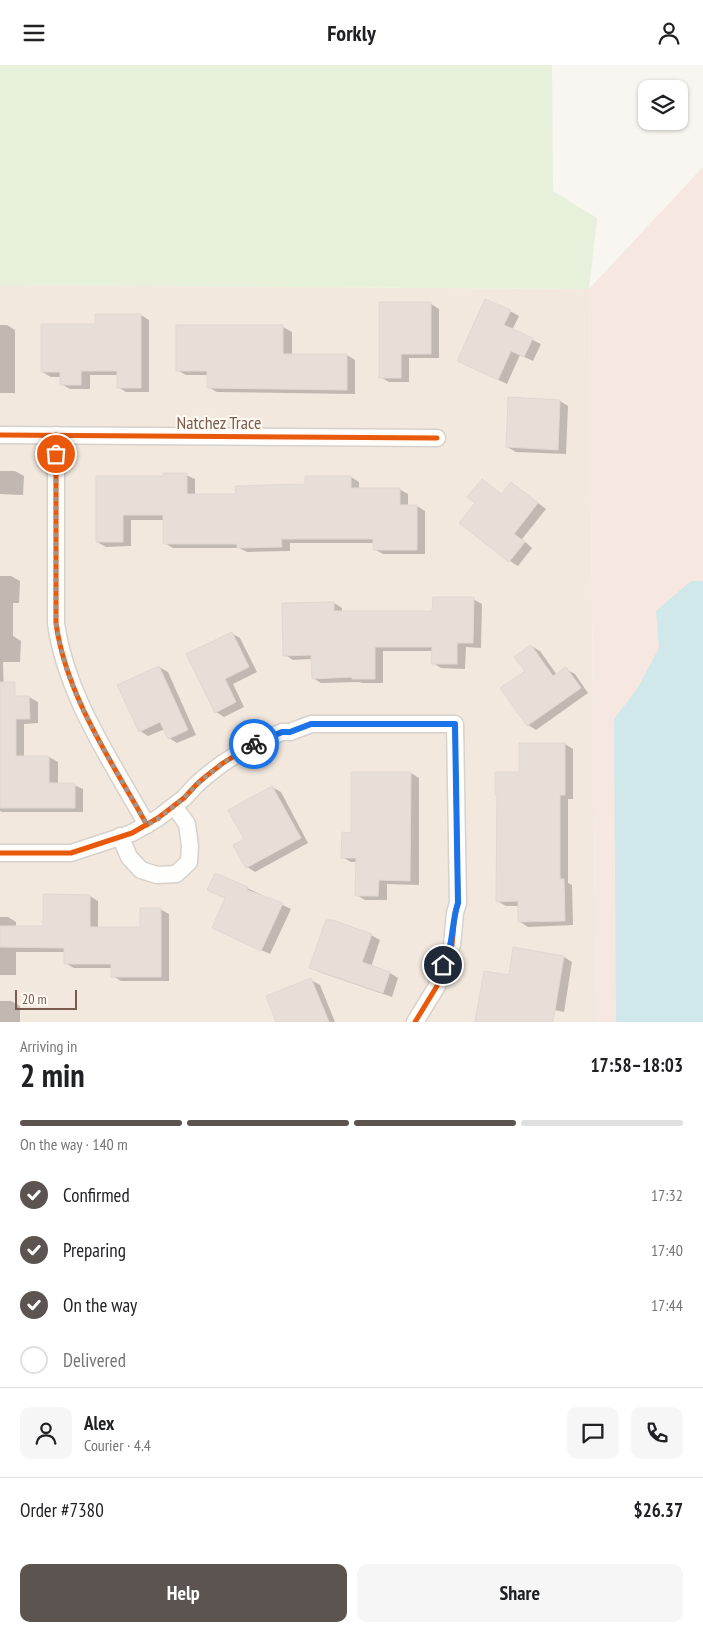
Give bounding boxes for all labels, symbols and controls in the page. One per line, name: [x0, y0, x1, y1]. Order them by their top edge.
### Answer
icon: menu: [20, 19, 48, 47]
text: Forkly: [327, 19, 376, 47]
icon: person: [655, 19, 683, 47]
map controls: [638, 80, 688, 130]
button: layers: [638, 80, 688, 130]
street label: Natchez Trace: [177, 411, 261, 434]
pin: [35, 433, 77, 475]
icon: bag: [42, 440, 70, 468]
courier: [229, 719, 279, 769]
icon: bike: [240, 730, 268, 758]
pin: [422, 944, 464, 986]
icon: home: [429, 951, 457, 979]
scale bar: [15, 987, 78, 1010]
text: 20 m: [22, 990, 47, 1008]
text: Arriving in: [20, 1036, 77, 1056]
text: 17:58–18:03: [590, 1053, 683, 1077]
text: 2 min: [20, 1054, 85, 1096]
text: On the way · 140 m: [20, 1134, 128, 1154]
icon: check: [20, 1181, 48, 1209]
text: Confirmed: [63, 1183, 130, 1207]
text: 17:32: [651, 1185, 683, 1205]
icon: check: [20, 1236, 48, 1264]
text: Preparing: [63, 1238, 126, 1262]
text: 17:40: [651, 1240, 683, 1260]
icon: check: [20, 1291, 48, 1319]
text: On the way: [63, 1293, 137, 1317]
text: 17:44: [651, 1295, 683, 1315]
text: Delivered: [63, 1348, 126, 1372]
button: person: [20, 1407, 72, 1459]
button: chat: [567, 1407, 619, 1459]
button: phone: [631, 1407, 683, 1459]
text: Alex: [84, 1411, 114, 1435]
text: Courier · 4.4: [84, 1435, 151, 1455]
text: Order #7380: [20, 1498, 104, 1522]
text: $26.37: [634, 1498, 683, 1522]
button: Help: [20, 1564, 347, 1622]
button: Share: [357, 1564, 683, 1622]

